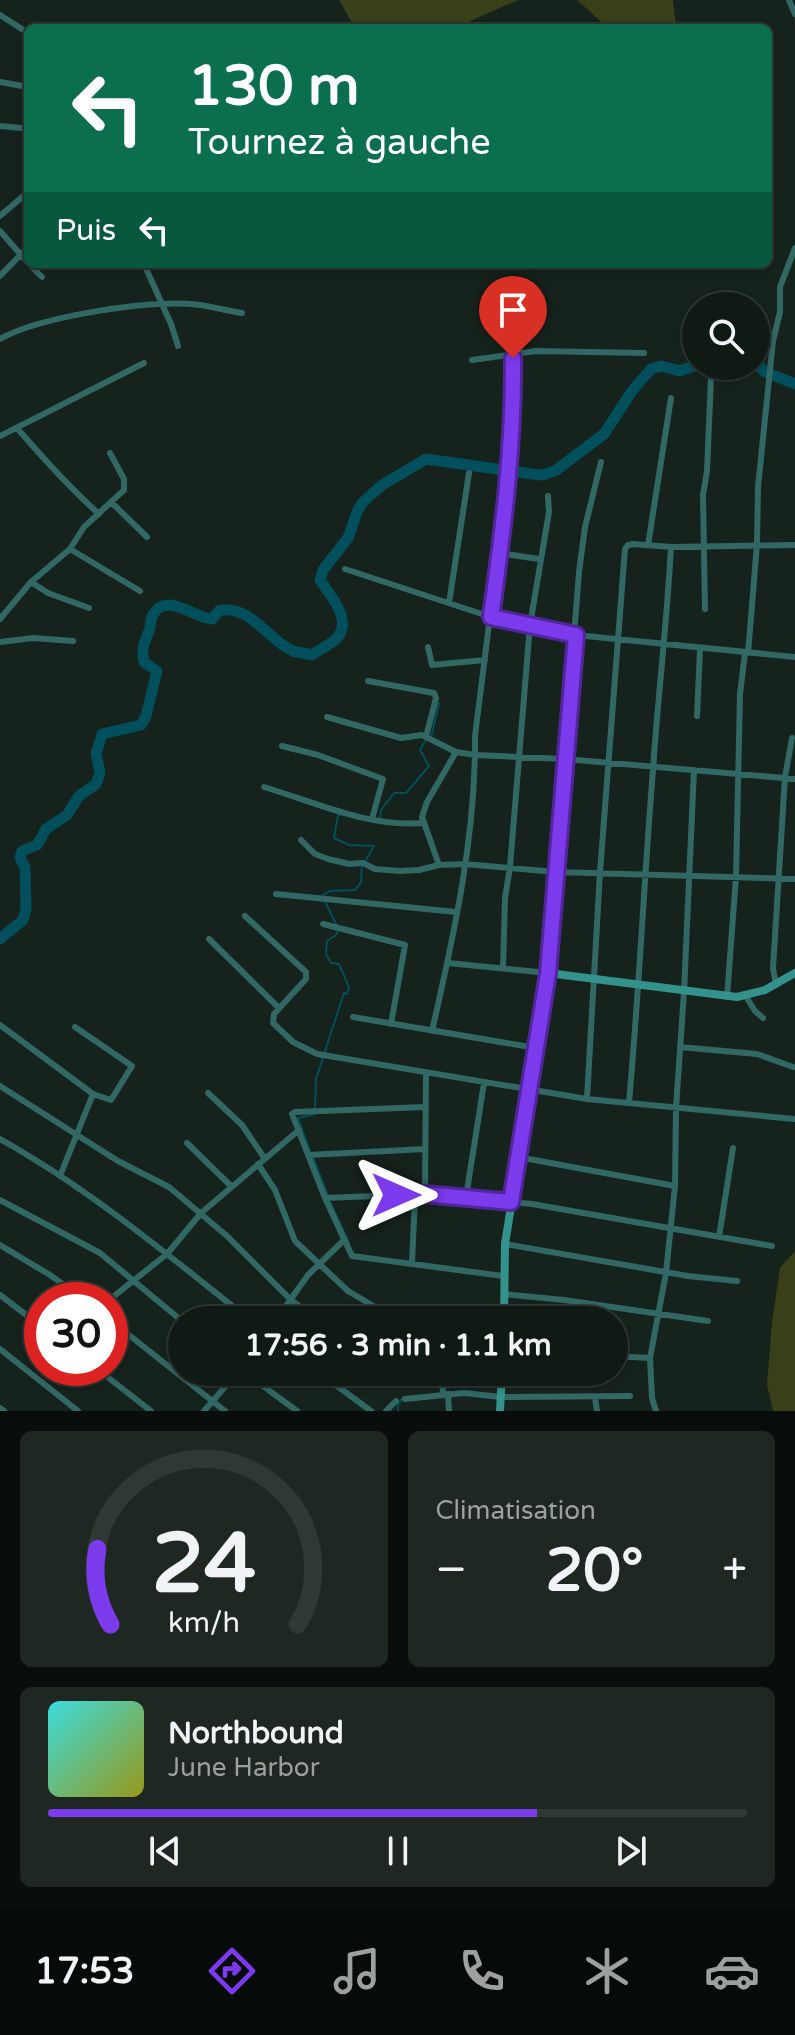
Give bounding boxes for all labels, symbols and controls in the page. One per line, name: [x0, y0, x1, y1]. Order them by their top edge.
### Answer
text: 130 m: [188, 53, 359, 120]
icon: left: [56, 56, 160, 160]
text: Tournez à gauche: [188, 121, 491, 164]
icon: left: [132, 208, 176, 252]
text: Puis: [56, 212, 116, 249]
pin: [479, 276, 547, 358]
icon: arrive: [491, 288, 535, 332]
map controls: [682, 292, 770, 380]
button: search: [682, 292, 770, 380]
position arrow: [354, 1153, 438, 1237]
speed limit sign: 30: [24, 1282, 128, 1386]
text: 17:56 · 3 min · 1.1 km: [244, 1327, 552, 1364]
text: Climatisation: [436, 1495, 596, 1526]
text: 24: [152, 1515, 256, 1615]
text: 20°: [546, 1535, 644, 1607]
text: −: [436, 1544, 467, 1597]
text: +: [722, 1544, 747, 1597]
text: km/h: [168, 1606, 240, 1640]
text: Northbound: [168, 1715, 344, 1752]
text: June Harbor: [168, 1752, 320, 1783]
icon: previous: [143, 1829, 187, 1873]
icon: pause: [376, 1829, 420, 1873]
icon: next: [609, 1829, 653, 1873]
icon: directions: [204, 1943, 260, 1999]
icon: music: [329, 1943, 385, 1999]
icon: phone: [454, 1943, 510, 1999]
icon: climate: [579, 1943, 635, 1999]
icon: car: [704, 1943, 760, 1999]
text: 17:53: [35, 1950, 134, 1993]

